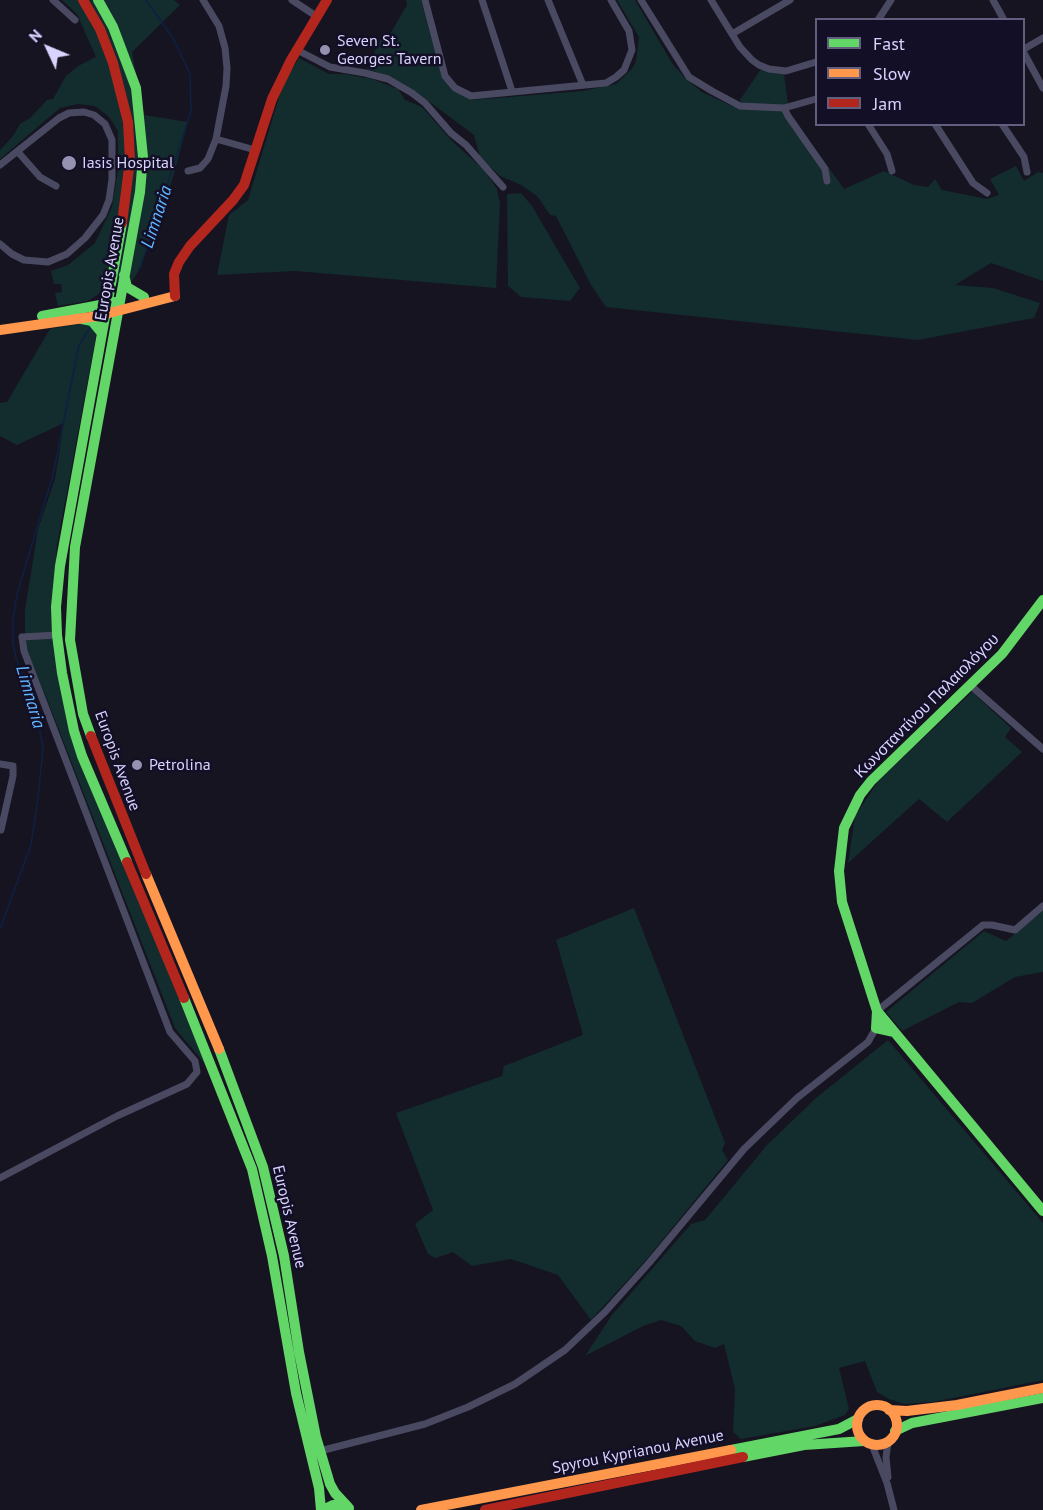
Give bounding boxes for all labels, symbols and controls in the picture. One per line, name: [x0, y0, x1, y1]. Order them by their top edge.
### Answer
north arrow: [18, 18, 78, 78]
legend: [815, 18, 1025, 126]
text: N: [24, 25, 46, 46]
place label: Seven St. Georges Tavern: [337, 31, 441, 69]
text: Fast: [873, 32, 905, 55]
marker: Seven St. Georges Tavern: [318, 43, 332, 57]
text: Slow: [873, 62, 911, 85]
text: Jam: [873, 92, 902, 115]
place label: Iasis Hospital: [82, 153, 174, 173]
marker: Iasis Hospital: [60, 154, 78, 172]
water label: Limnaria: [137, 183, 177, 251]
street label: Europis Avenue: [91, 216, 129, 322]
street label: Κωνσταντίνου Παλαιολόγου: [851, 630, 1003, 782]
water label: Limnaria: [11, 663, 49, 731]
street label: Europis Avenue: [90, 708, 144, 814]
place label: Petrolina: [149, 755, 211, 775]
marker: Petrolina: [130, 758, 144, 772]
street label: Europis Avenue: [268, 1164, 310, 1270]
street label: Spyrou Kyprianou Avenue: [551, 1426, 725, 1478]

